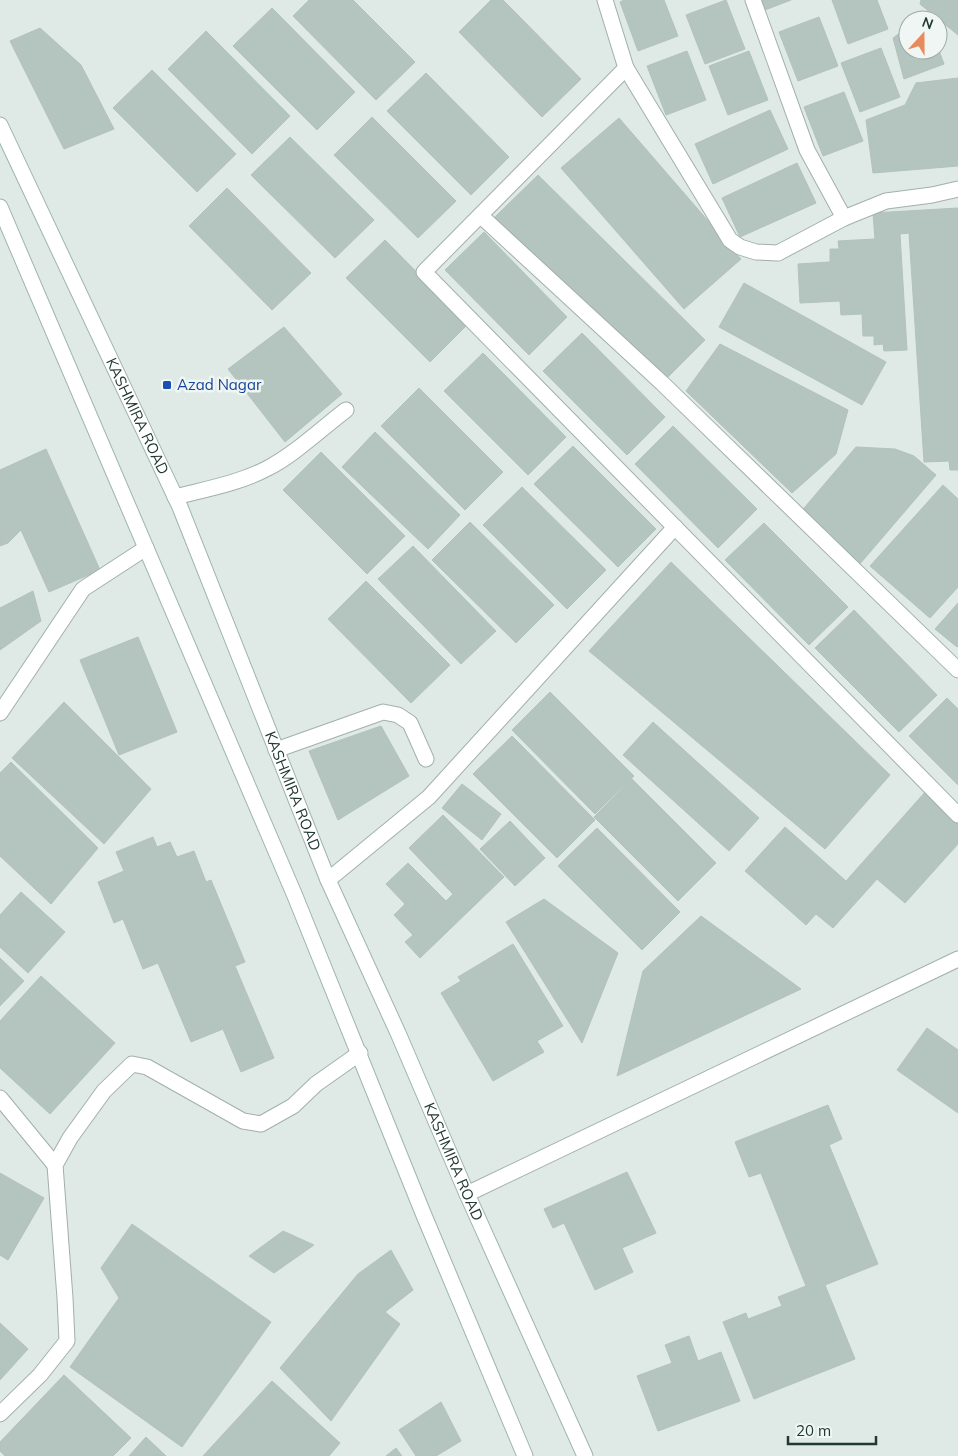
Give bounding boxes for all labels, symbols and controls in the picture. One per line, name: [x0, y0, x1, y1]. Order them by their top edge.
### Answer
north arrow: [898, 10, 948, 60]
text: N: [919, 13, 936, 33]
street label: KASHMIRA ROAD: [102, 355, 173, 477]
place label: Azad Nagar: [177, 375, 262, 394]
marker: Azad Nagar: [161, 379, 173, 391]
street label: KASHMIRA ROAD: [261, 729, 325, 853]
street label: KASHMIRA ROAD: [420, 1100, 488, 1224]
scale bar: [788, 1414, 876, 1446]
text: 20 m: [796, 1421, 831, 1440]

